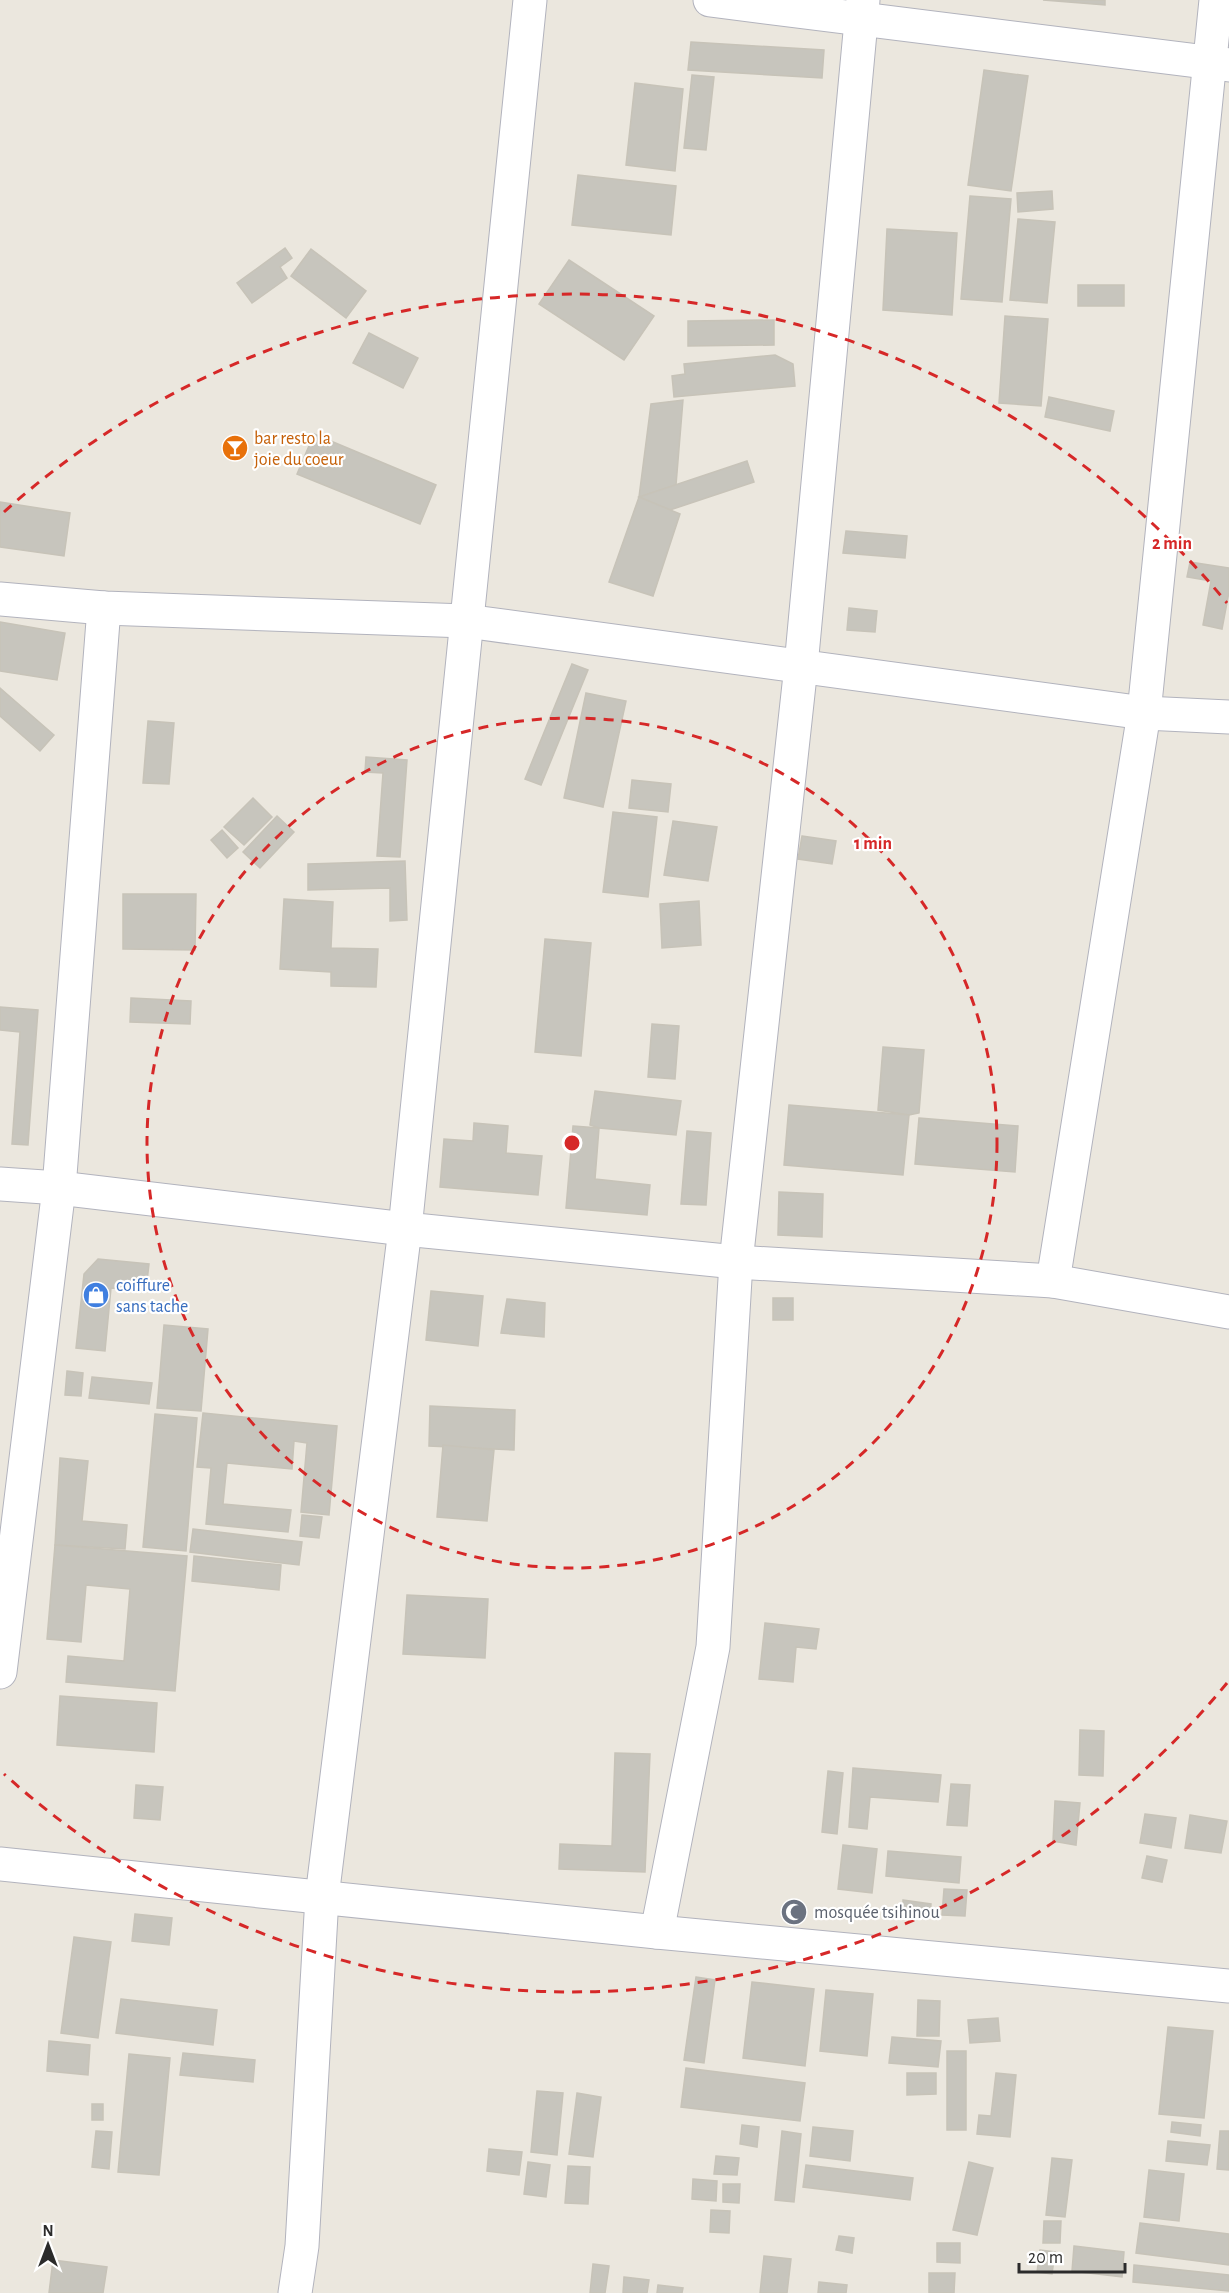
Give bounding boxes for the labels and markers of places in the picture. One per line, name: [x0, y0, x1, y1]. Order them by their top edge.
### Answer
place label: bar resto la joie du coeur: [254, 430, 344, 469]
bar icon: bar resto la joie du coeur: [220, 433, 250, 463]
centre of rings: [562, 1133, 582, 1153]
place label: coiffure sans tache: [116, 1277, 188, 1316]
shop icon: coiffure sans tache: [81, 1280, 111, 1310]
mosque icon: mosquée tsihinou: [779, 1897, 809, 1927]
place label: mosquée tsihinou: [814, 1904, 940, 1922]

